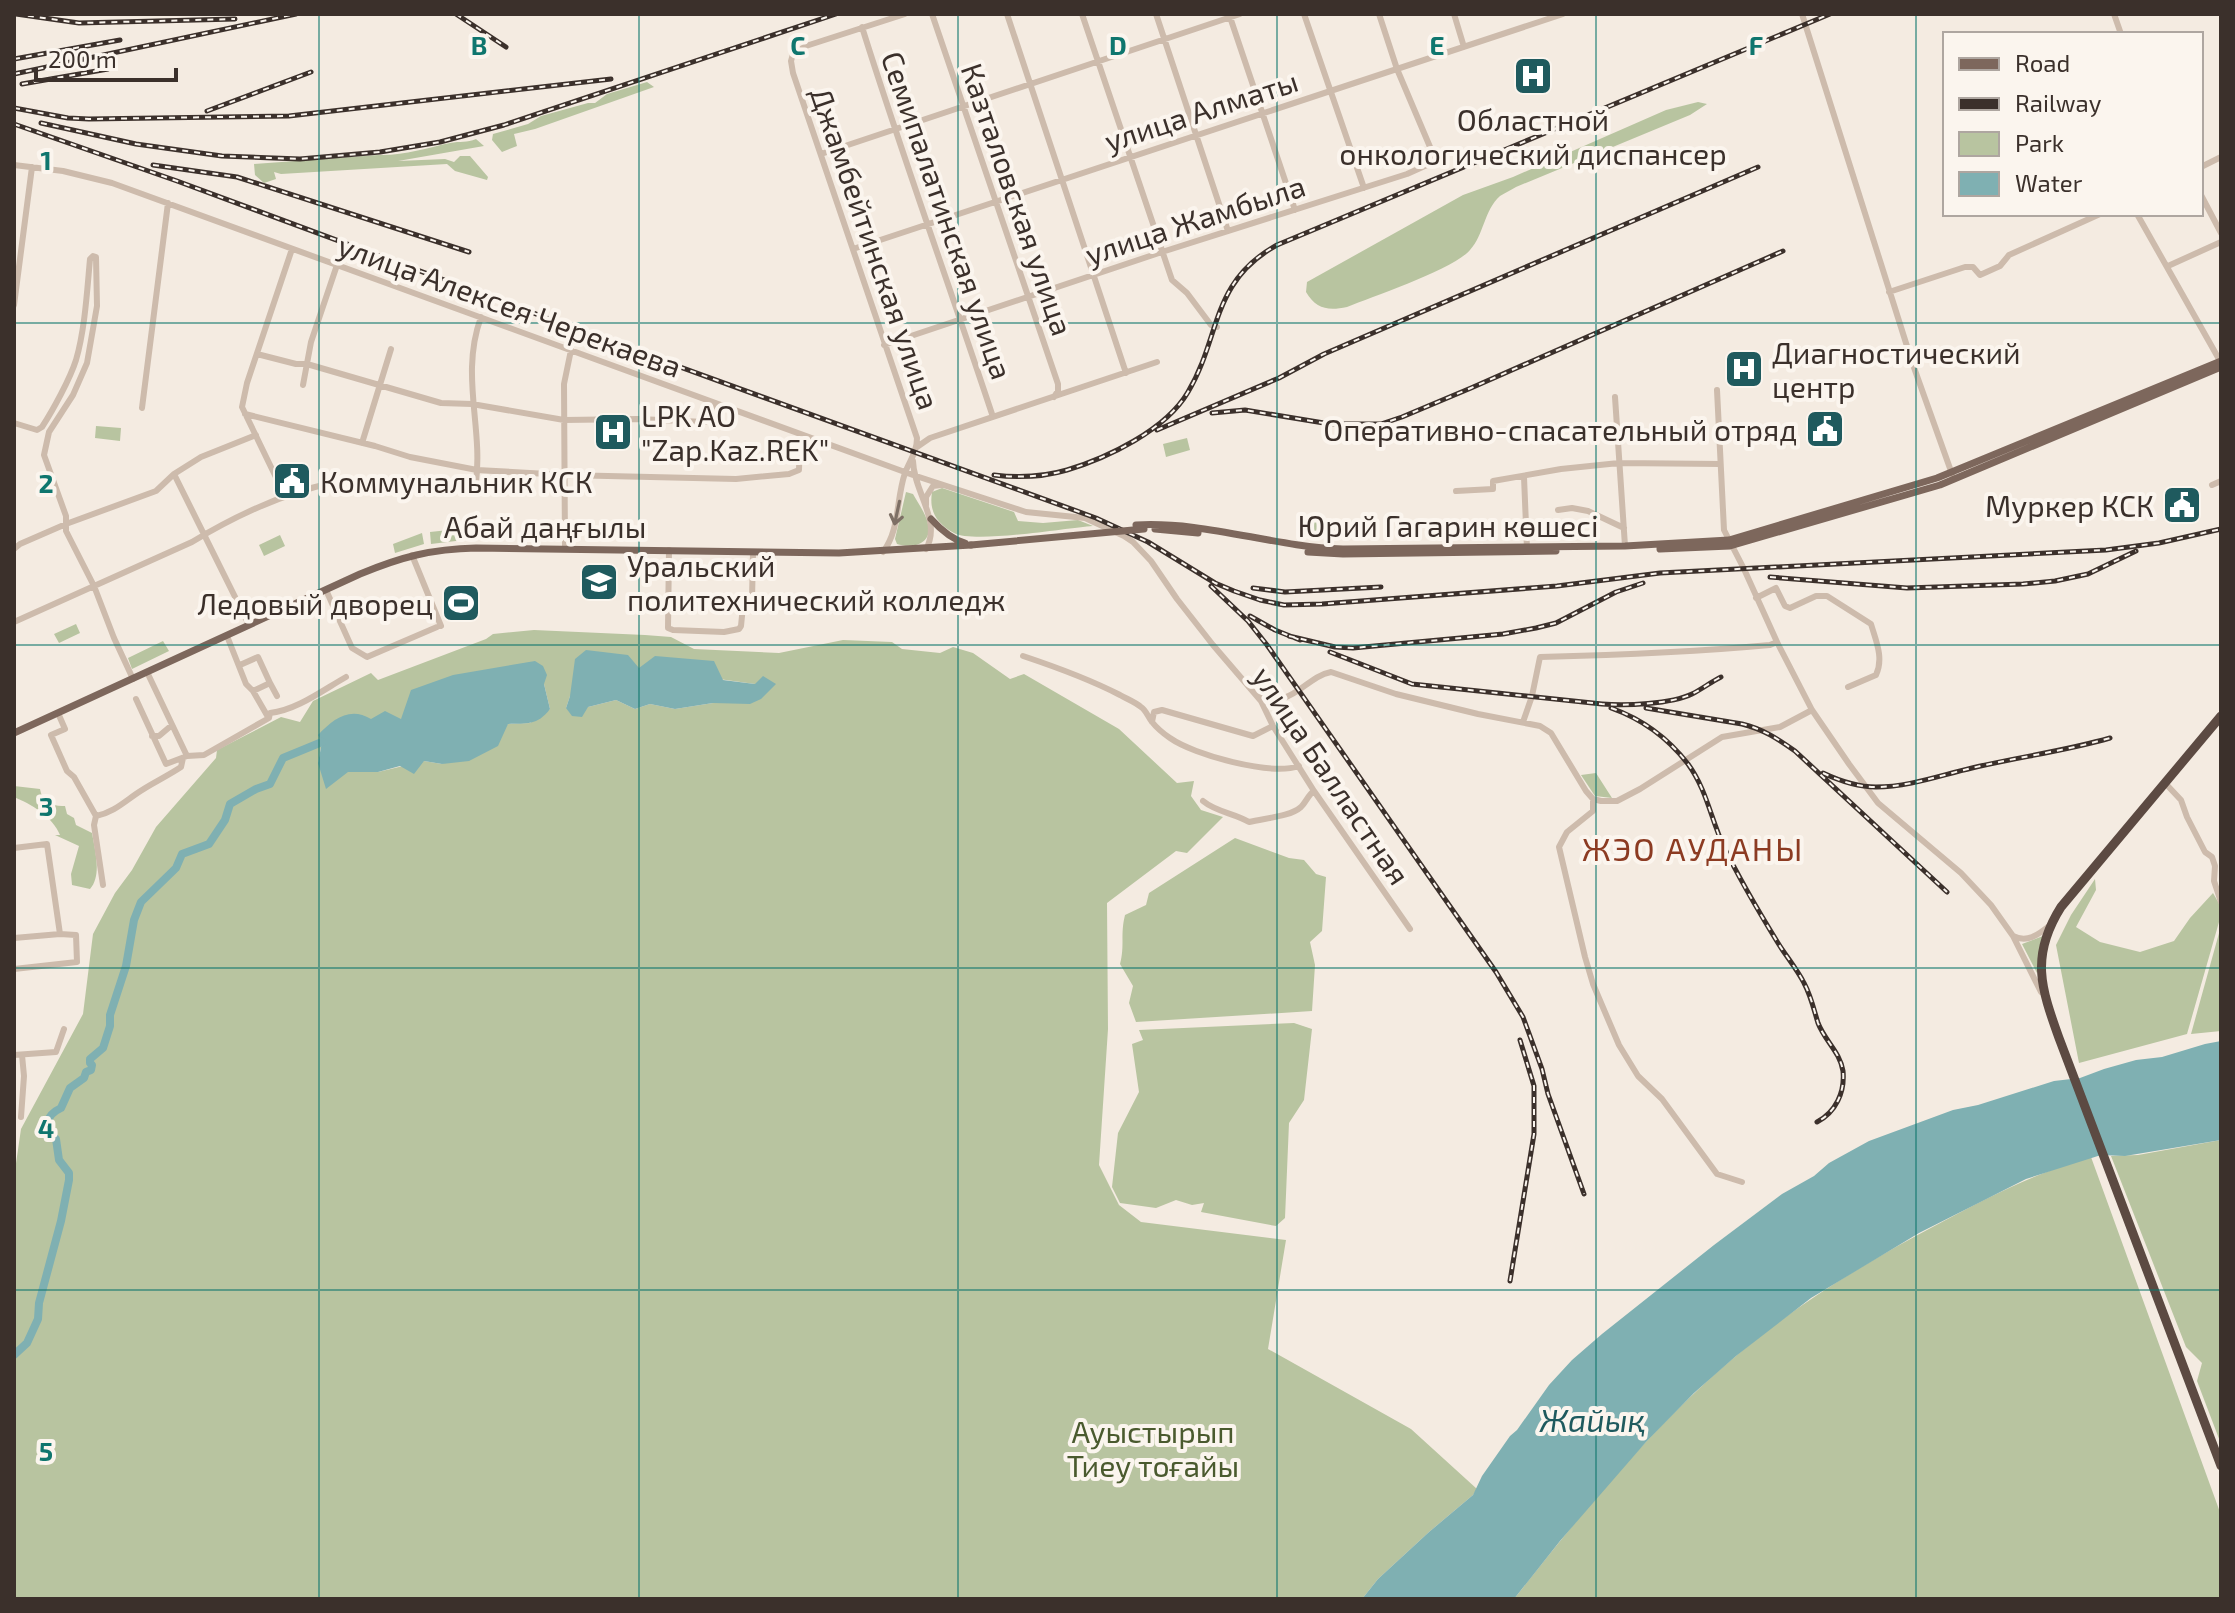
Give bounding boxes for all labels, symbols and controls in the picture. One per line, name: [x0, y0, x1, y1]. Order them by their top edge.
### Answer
text: B: [471, 29, 487, 60]
text: C: [790, 29, 806, 60]
text: D: [1109, 29, 1127, 60]
text: E: [1429, 29, 1445, 60]
text: F: [1749, 29, 1763, 60]
scale bar: [36, 32, 176, 82]
legend: [1943, 32, 2203, 216]
text: 200 m: [48, 44, 117, 73]
street label: Семипалатинская улица: [874, 46, 1021, 384]
text: Road: [2015, 48, 2070, 77]
hospital icon: Областной онкологический диспансер: [1512, 55, 1554, 97]
street label: Казталовская улица: [954, 58, 1081, 340]
street label: улица Алматы: [1100, 62, 1303, 159]
street label: Джамбейтинская улица: [803, 82, 948, 414]
text: Railway: [2015, 88, 2102, 117]
place label: Областной онкологический диспансер: [1339, 101, 1727, 171]
text: Park: [2015, 128, 2064, 157]
text: 1: [40, 144, 52, 175]
street label: улица Жамбыла: [1081, 166, 1310, 272]
text: Water: [2015, 168, 2083, 197]
street label: улица Алексея Черекаева: [333, 226, 686, 385]
place label: Диагностический центр: [1772, 334, 2021, 404]
hospital icon: Диагностический центр: [1723, 348, 1765, 390]
place label: LPK AO "Zap.Kaz.REK": [641, 397, 829, 467]
public building icon: Оперативно-спасательный отряд: [1804, 408, 1846, 450]
hospital icon: LPK AO "Zap.Kaz.REK": [592, 411, 634, 453]
place label: Оперативно-спасательный отряд: [1323, 411, 1797, 447]
public building icon: Коммунальник КСК: [271, 460, 313, 502]
place label: Коммунальник КСК: [320, 463, 593, 500]
text: 2: [38, 467, 54, 498]
public building icon: Муркер КСК: [2161, 484, 2203, 526]
place label: Муркер КСК: [1985, 487, 2154, 524]
one-way arrow: [889, 500, 904, 525]
street label: Юрий Гагарин көшесі: [1297, 507, 1599, 543]
street label: Абай даңғылы: [444, 508, 646, 544]
place label: Уральский политехнический колледж: [627, 547, 1006, 617]
school or university icon: Уральский политехнический колледж: [578, 561, 620, 603]
sports icon: Ледовый дворец: [440, 582, 482, 624]
place label: Ледовый дворец: [198, 585, 433, 621]
street label: улица Балластная: [1245, 659, 1418, 891]
text: 3: [39, 790, 53, 821]
district label: ЖЭО АУДАНЫ: [1582, 829, 1804, 867]
text: 4: [38, 1112, 54, 1143]
water label: Жайық: [1538, 1400, 1645, 1438]
park label: Ауыстырып Тиеу тоғайы: [1067, 1413, 1239, 1484]
text: 5: [39, 1435, 53, 1466]

